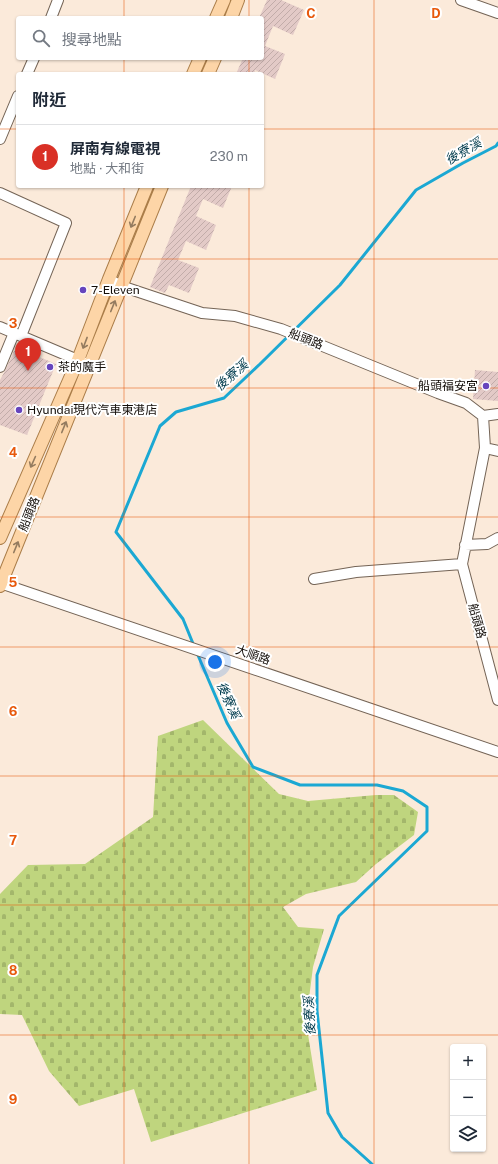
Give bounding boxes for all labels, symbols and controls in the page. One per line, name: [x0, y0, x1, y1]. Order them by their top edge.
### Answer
text: C: [306, 6, 316, 21]
text: D: [431, 6, 441, 21]
search box: [16, 16, 264, 60]
icon: search: [30, 27, 52, 49]
text: 搜尋地點: [62, 31, 122, 48]
text: 附近: [32, 90, 66, 110]
water label: 後寮溪: [443, 134, 486, 168]
text: 屏南有線電視: [70, 140, 160, 157]
text: 1: [42, 149, 48, 164]
text: 230 m: [210, 149, 248, 164]
text: 地點 · 大和街: [70, 161, 144, 176]
one-way arrow: [128, 216, 136, 228]
place label: 7-Eleven: [91, 283, 140, 297]
marker: 7-Eleven: [78, 285, 88, 295]
one-way arrow: [110, 301, 117, 313]
text: 3: [9, 316, 18, 331]
street label: 船頭路: [287, 326, 325, 352]
one-way arrow: [80, 336, 88, 348]
pin: 1: [15, 338, 41, 371]
water label: 後寮溪: [212, 356, 252, 394]
place label: 茶的魔手: [58, 360, 106, 374]
marker: 茶的魔手: [45, 362, 55, 372]
place label: 船頭福安宮: [418, 379, 478, 393]
marker: 船頭福安宮: [481, 381, 491, 391]
place label: Hyundai現代汽車東港店: [27, 403, 157, 417]
marker: Hyundai現代汽車東港店: [14, 405, 24, 415]
one-way arrow: [61, 421, 69, 433]
text: 4: [9, 445, 18, 460]
one-way arrow: [29, 456, 37, 468]
street label: 船頭路: [16, 495, 42, 533]
one-way arrow: [12, 542, 20, 554]
text: 5: [9, 575, 18, 590]
street label: 船頭路: [466, 602, 488, 640]
street label: 大順路: [234, 643, 272, 667]
your location: [205, 652, 225, 672]
water label: 後寮溪: [214, 679, 244, 723]
text: 6: [9, 704, 18, 719]
text: 7: [9, 833, 17, 848]
text: 8: [9, 963, 18, 978]
water label: 後寮溪: [301, 994, 318, 1036]
map controls: [450, 1044, 486, 1152]
button: +: [450, 1044, 486, 1080]
button: −: [450, 1080, 486, 1116]
text: 9: [9, 1092, 17, 1107]
button: layers: [450, 1116, 486, 1152]

